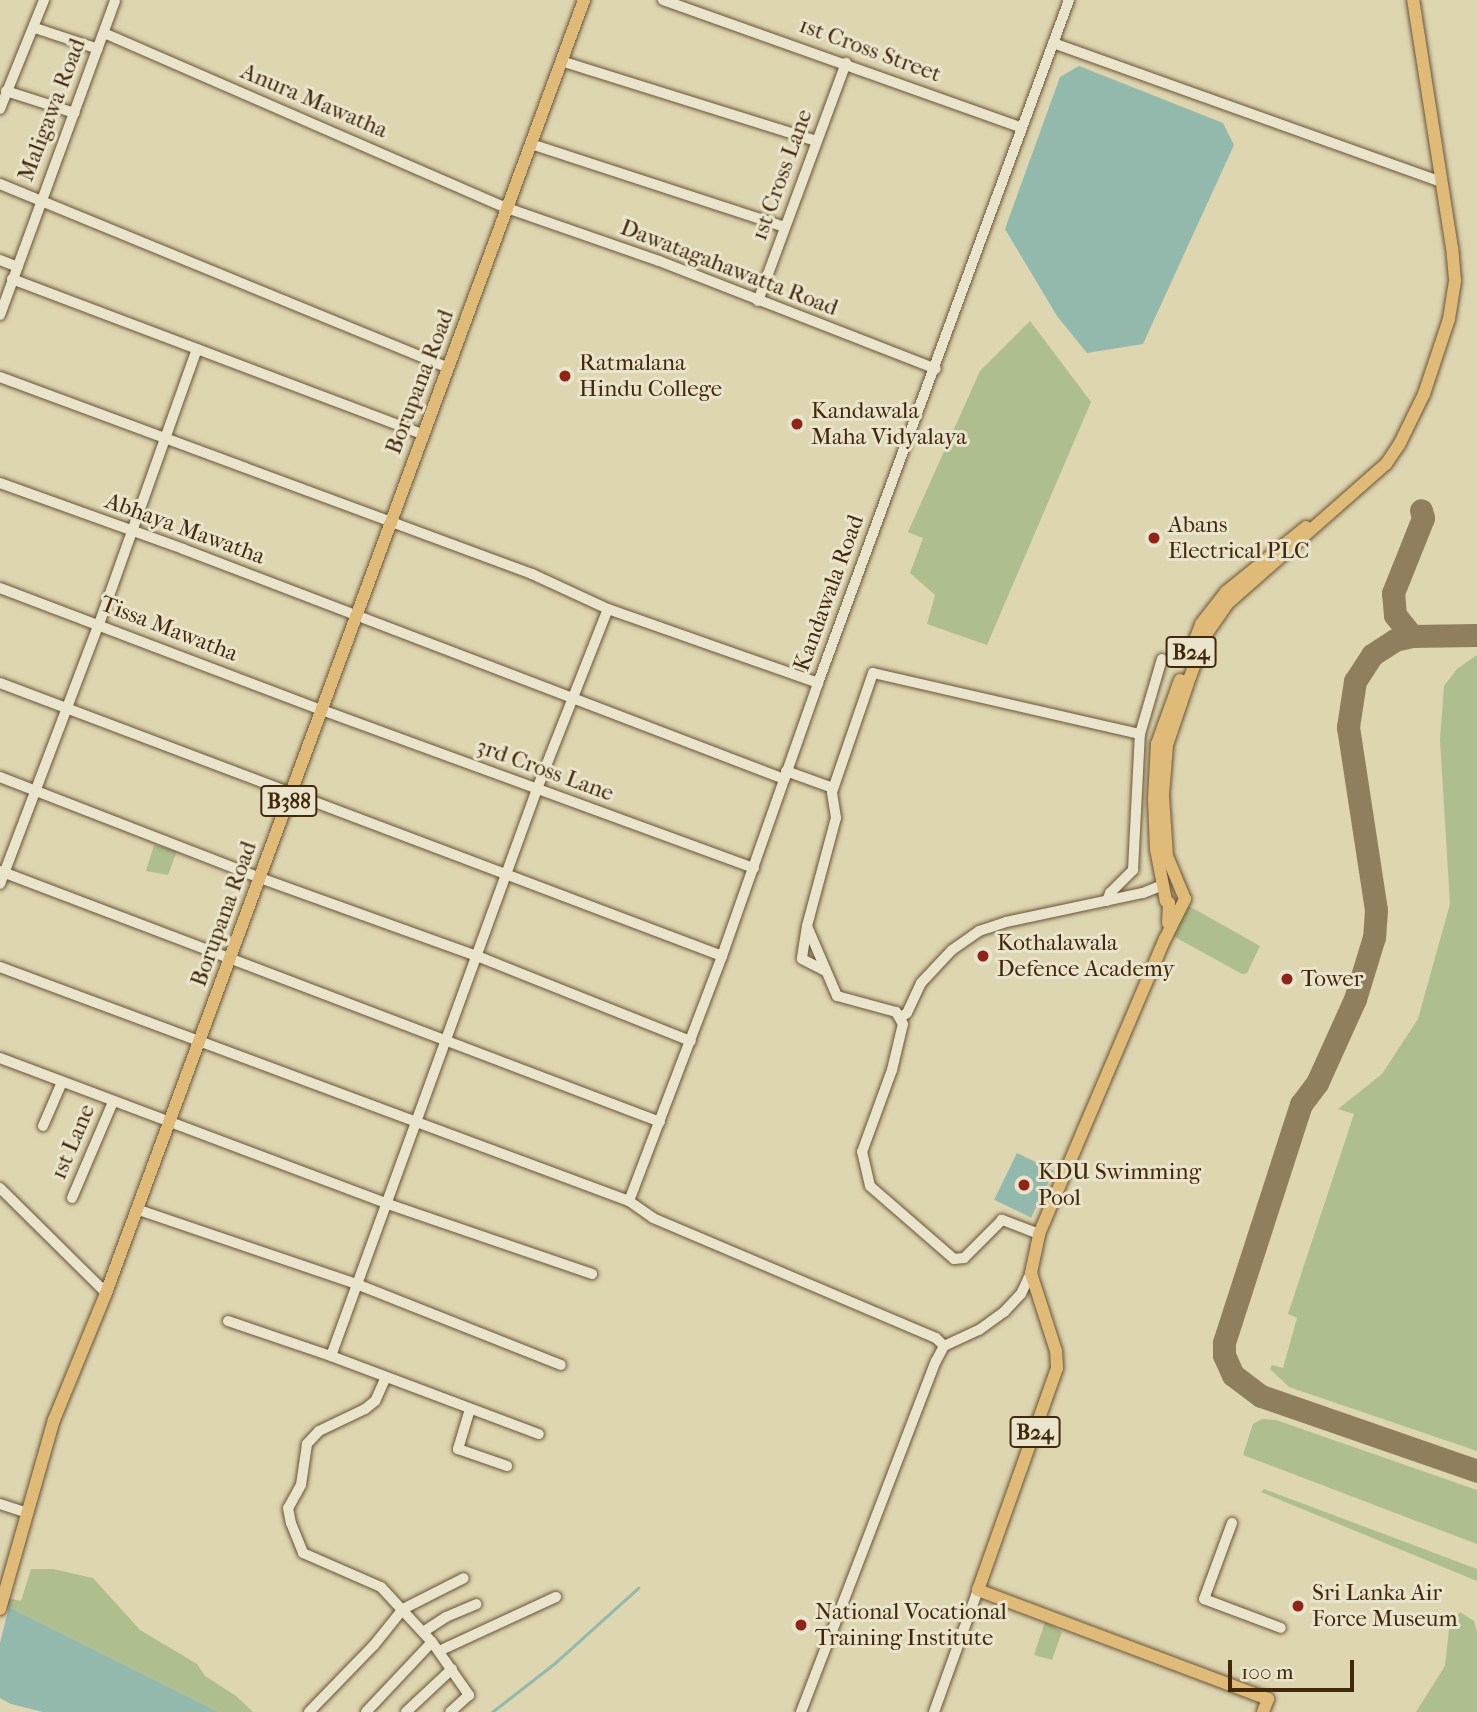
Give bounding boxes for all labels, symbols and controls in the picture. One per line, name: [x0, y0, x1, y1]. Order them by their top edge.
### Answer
street label: 1st Cross Street: [795, 12, 945, 88]
street label: Maligawa Road: [12, 35, 92, 185]
street label: Anura Mawatha: [236, 58, 392, 144]
street label: 1st Cross Lane: [745, 106, 819, 244]
street label: Dawatagahawatta Road: [616, 214, 842, 322]
street label: Borupana Road: [380, 306, 460, 458]
place label: Ratmalana Hindu College: [579, 349, 722, 403]
marker: Ratmalana Hindu College: [557, 368, 573, 384]
place label: Kandawala Maha Vidyalaya: [811, 397, 967, 451]
marker: Kandawala Maha Vidyalaya: [789, 416, 805, 432]
street label: Abhaya Mawatha: [101, 487, 269, 571]
street label: Kandawala Road: [788, 511, 870, 675]
place label: Abans Electrical PLC: [1168, 511, 1310, 565]
marker: Abans Electrical PLC: [1146, 530, 1162, 546]
street label: Tissa Mawatha: [96, 590, 242, 668]
road number: B24: [1165, 634, 1217, 670]
street label: 3rd Cross Lane: [473, 732, 617, 808]
road number: B388: [259, 784, 319, 818]
street label: Borupana Road: [185, 838, 263, 990]
place label: Kothalawala Defence Academy: [997, 929, 1175, 983]
marker: Kothalawala Defence Academy: [975, 948, 991, 964]
place label: Tower: [1301, 965, 1363, 993]
marker: Tower: [1279, 971, 1295, 987]
street label: 1st Lane: [45, 1100, 101, 1184]
place label: KDU Swimming Pool: [1038, 1158, 1201, 1212]
marker: KDU Swimming Pool: [1016, 1177, 1032, 1193]
road number: B24: [1009, 1414, 1061, 1450]
place label: Sri Lanka Air Force Museum: [1312, 1579, 1458, 1633]
place label: National Vocational Training Institute: [815, 1598, 1007, 1652]
marker: Sri Lanka Air Force Museum: [1290, 1598, 1306, 1614]
marker: National Vocational Training Institute: [793, 1617, 809, 1633]
scale bar: [1232, 1646, 1358, 1690]
text: 100 m: [1241, 1660, 1294, 1684]

